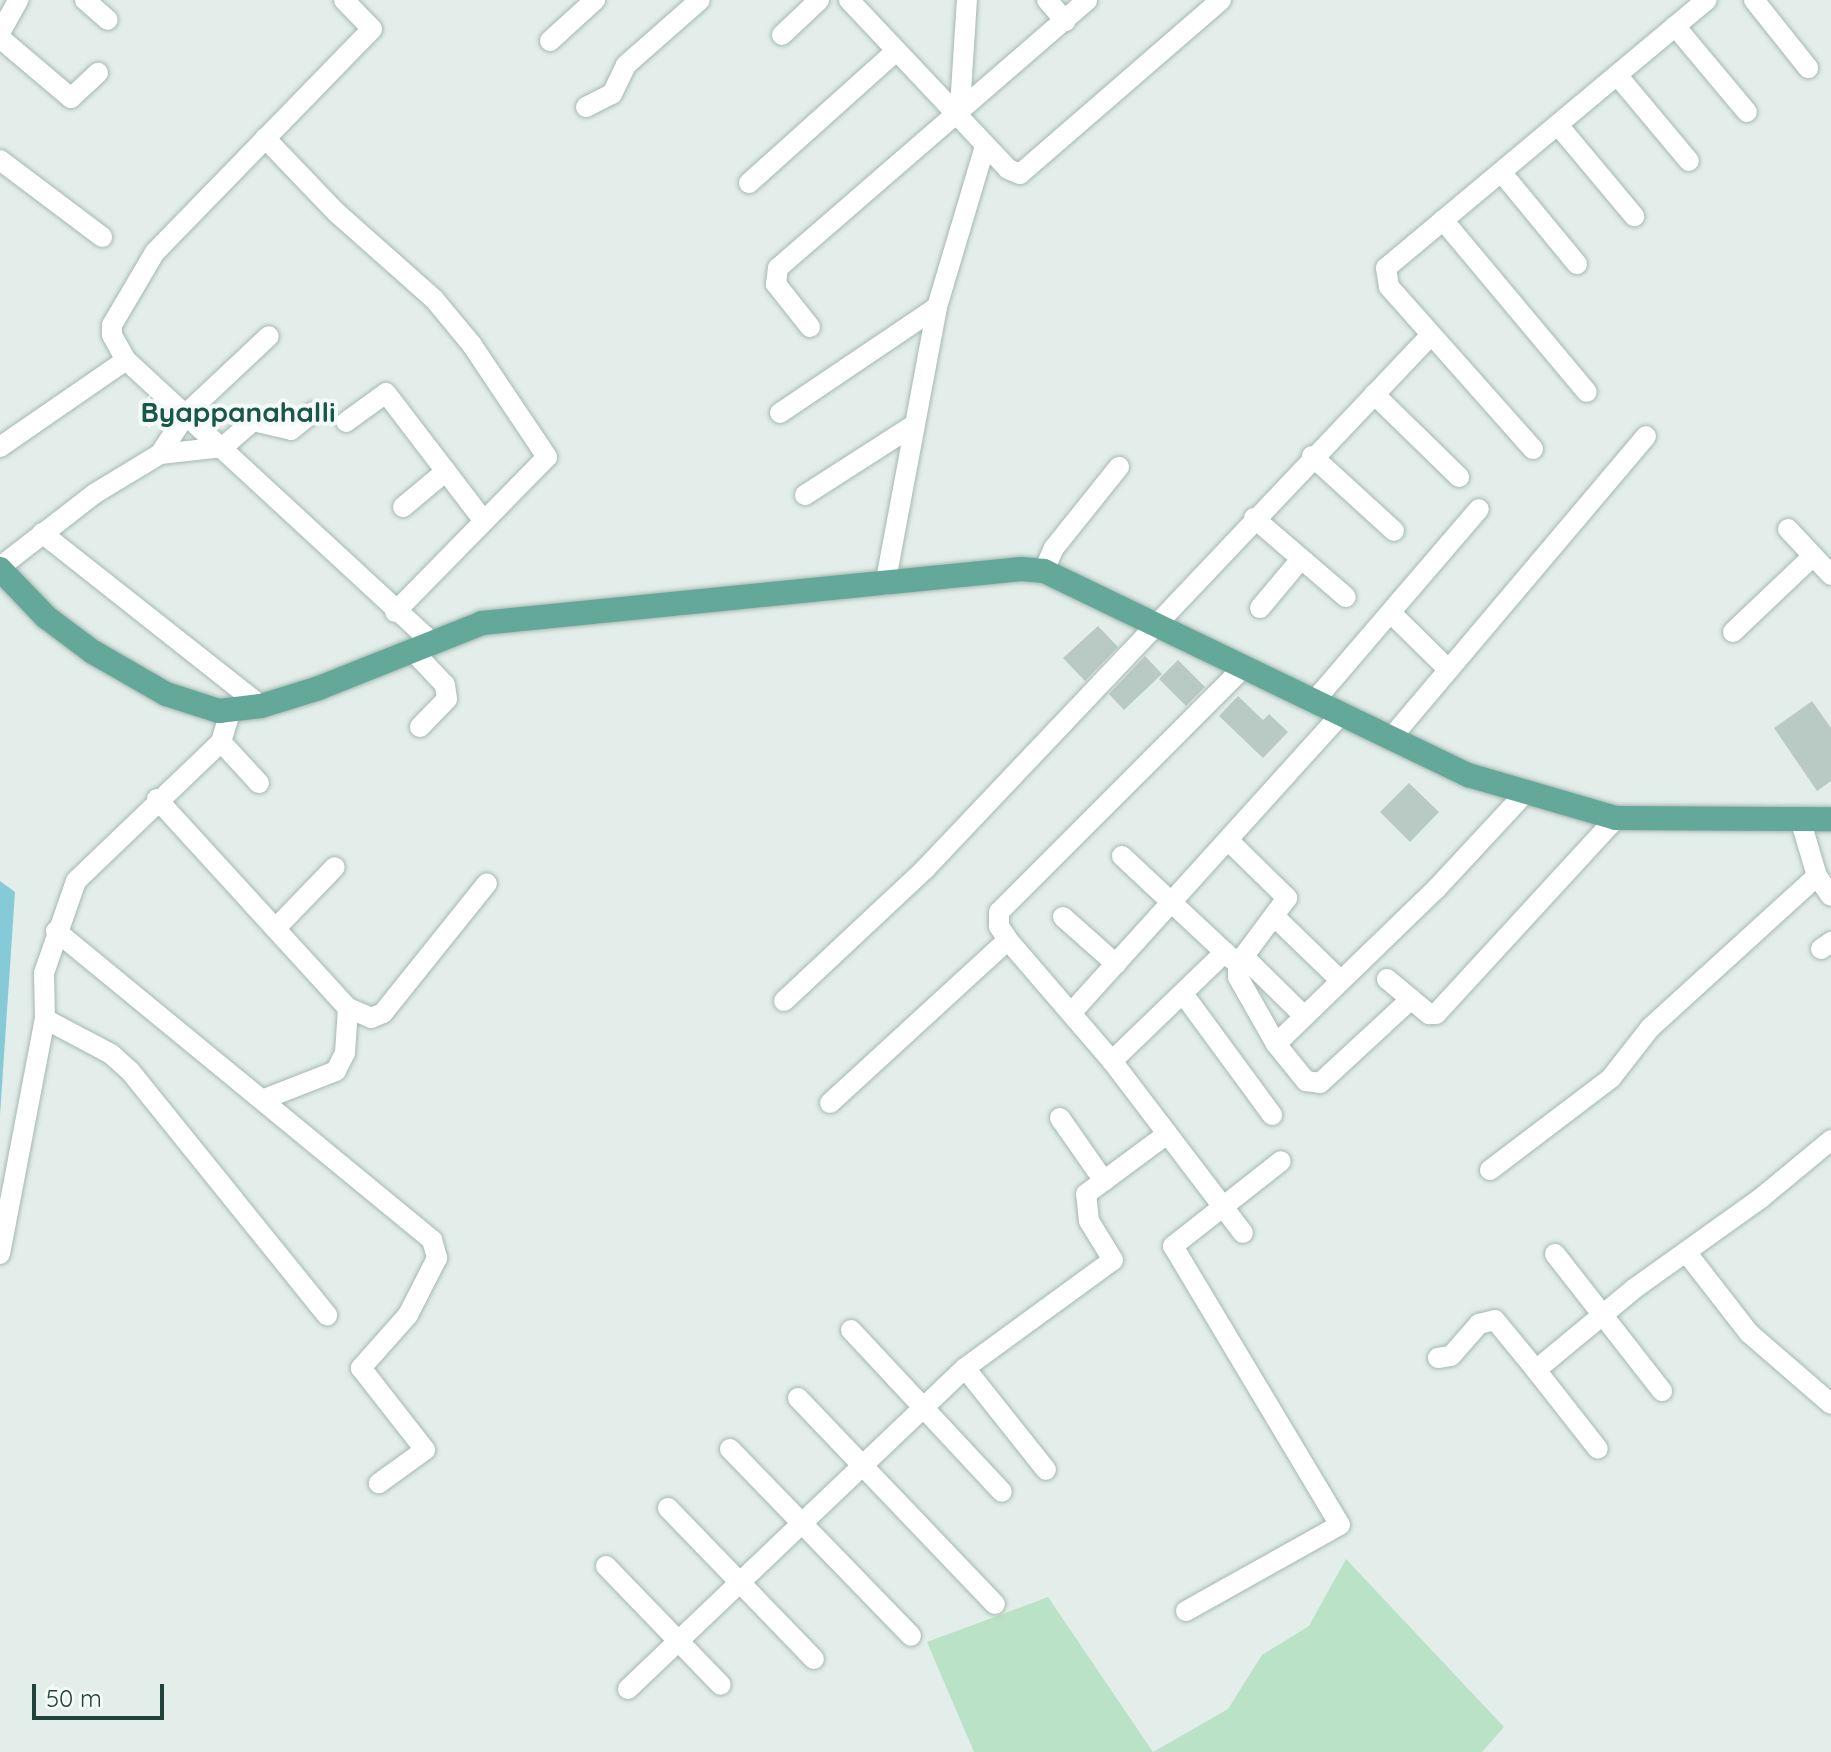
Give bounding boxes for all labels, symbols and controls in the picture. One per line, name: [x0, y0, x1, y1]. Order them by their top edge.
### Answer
district label: Byappanahalli: [140, 395, 336, 429]
scale bar: [36, 1668, 168, 1718]
text: 50 m: [46, 1683, 102, 1713]

